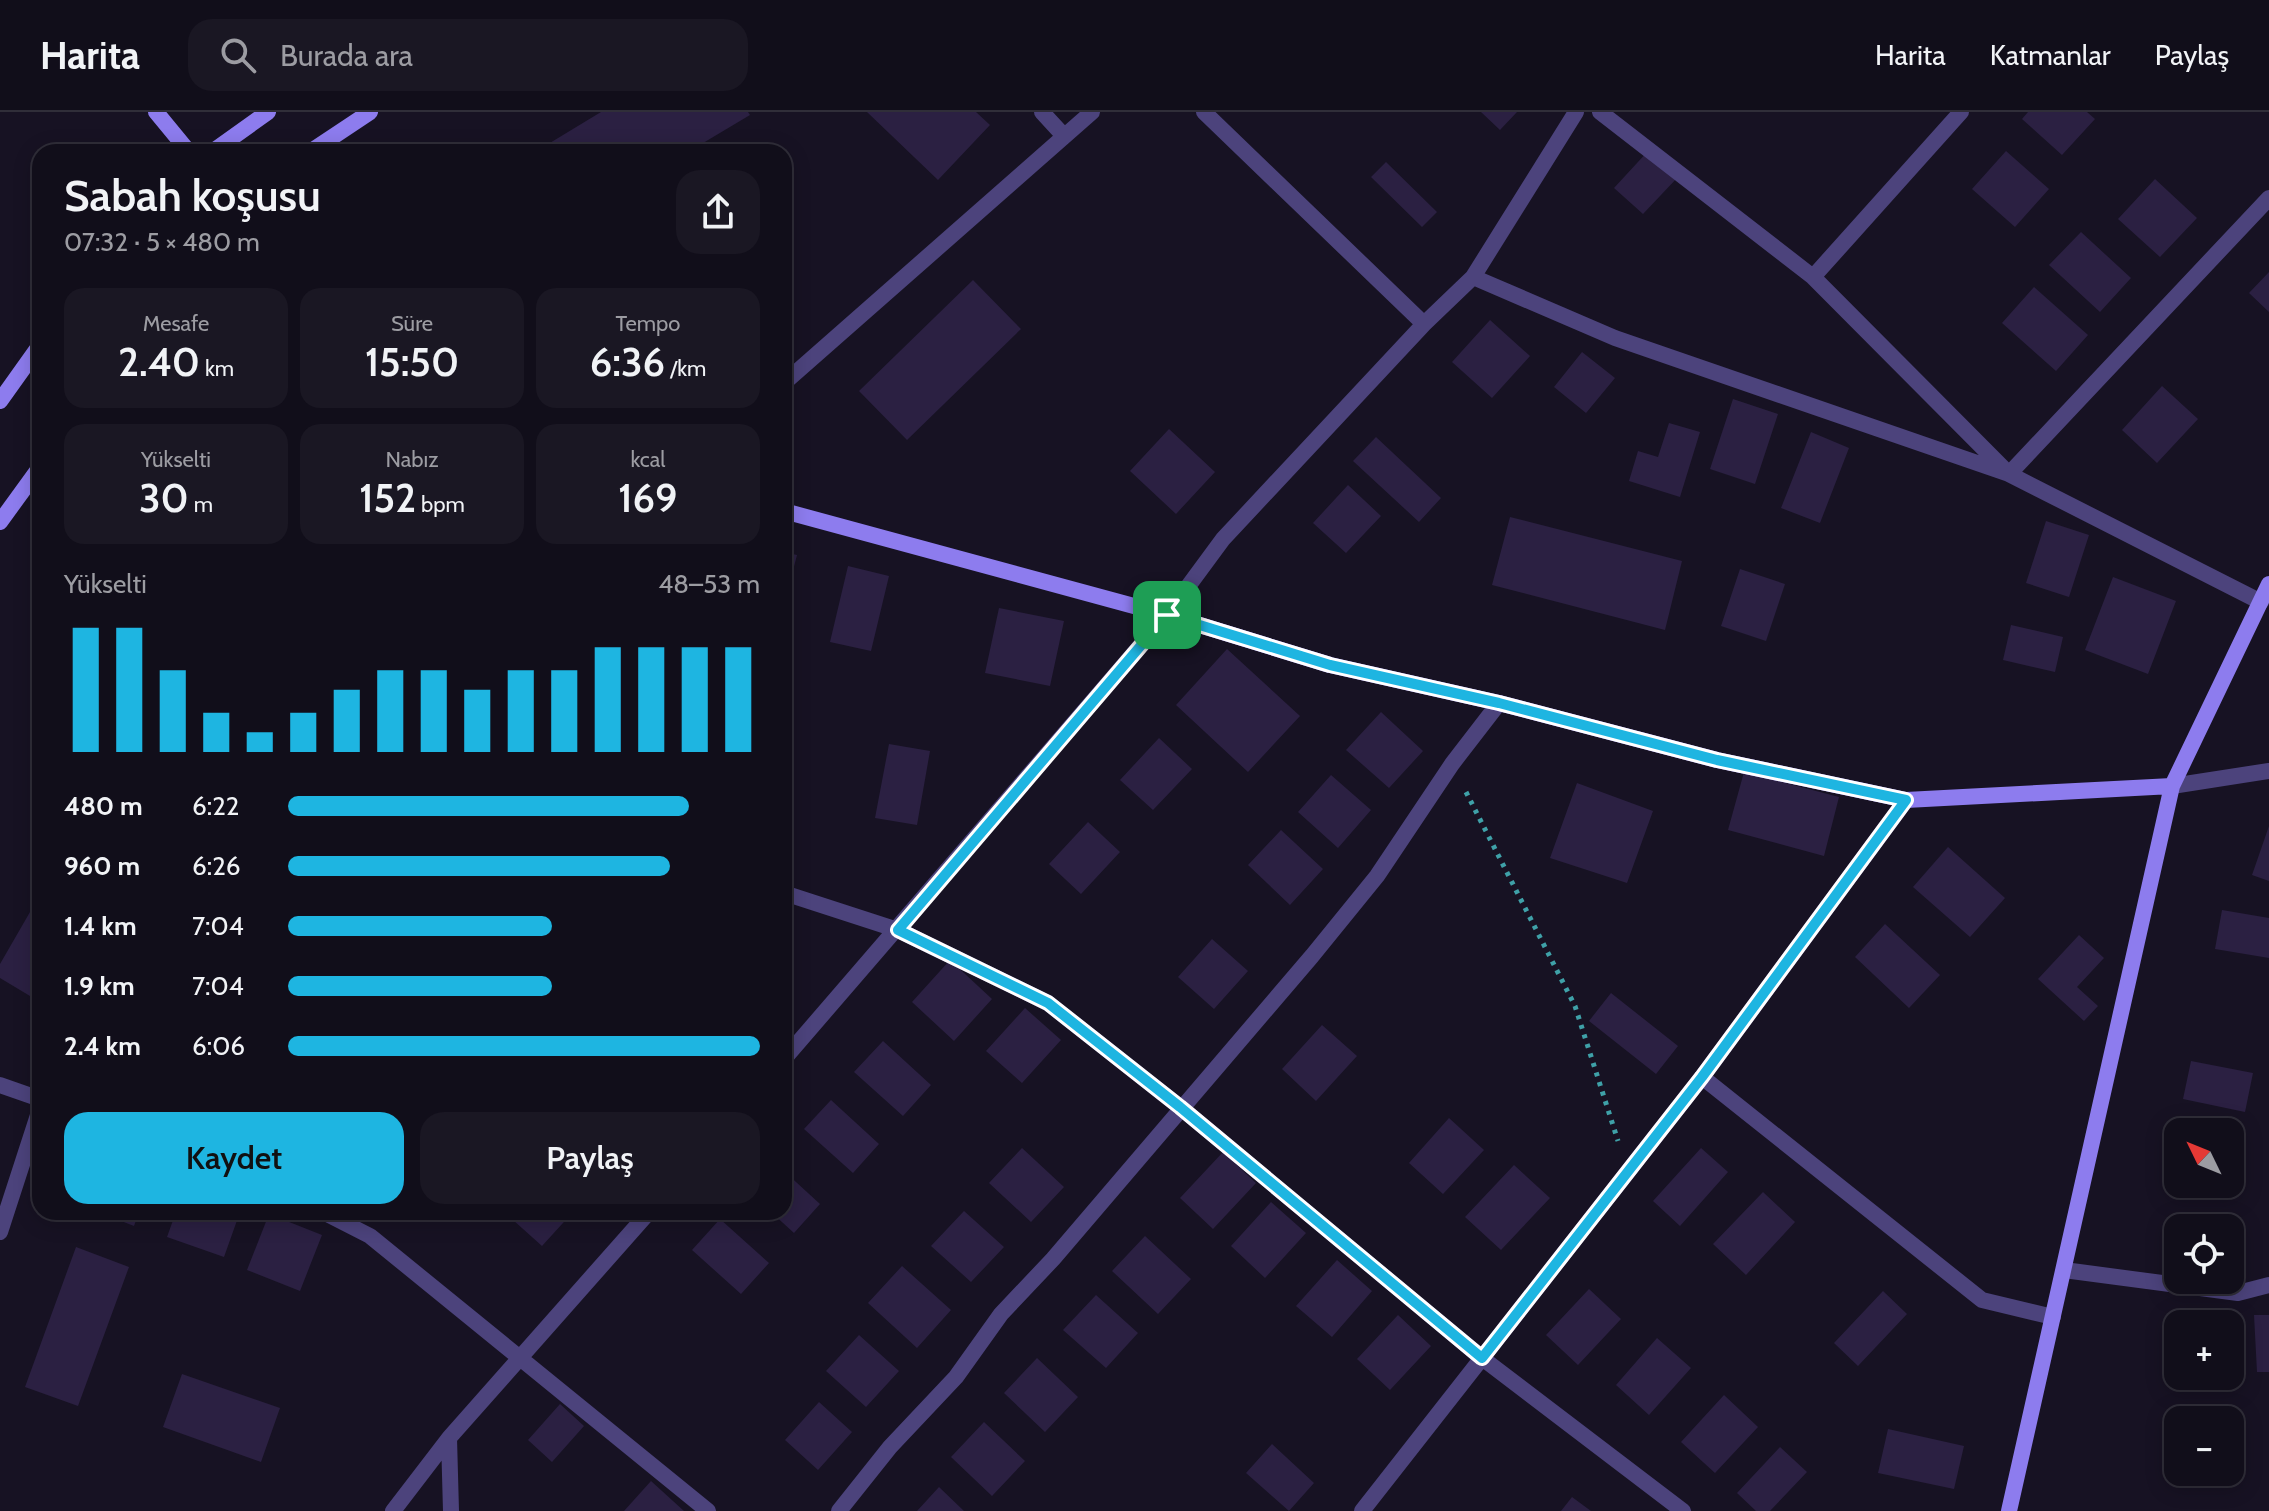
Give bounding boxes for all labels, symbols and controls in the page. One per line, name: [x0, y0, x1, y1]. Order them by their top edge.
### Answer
search box: [188, 19, 748, 91]
text: Harita: [40, 32, 140, 79]
icon: search: [216, 33, 260, 77]
text: Burada ara: [280, 37, 413, 74]
text: Harita: [1875, 38, 1946, 72]
text: Katmanlar: [1990, 38, 2111, 72]
text: Paylaş: [2155, 38, 2229, 72]
text: Sabah koşusu: [64, 169, 321, 222]
button: share: [676, 170, 760, 254]
text: 07:32 · 5 × 480 m: [64, 226, 260, 258]
text: Mesafe: [143, 310, 209, 337]
text: Süre: [391, 310, 433, 337]
text: Tempo: [616, 310, 680, 337]
text: 2.40: [118, 337, 200, 386]
text: 15:50: [365, 337, 459, 386]
text: 6:36: [590, 337, 665, 386]
text: km: [200, 355, 234, 382]
text: /km: [665, 355, 706, 382]
text: Yükselti: [141, 446, 211, 473]
text: Nabız: [385, 446, 439, 473]
text: kcal: [630, 446, 666, 473]
text: 30: [139, 473, 189, 522]
text: 152: [359, 473, 416, 522]
text: 169: [618, 473, 678, 522]
text: m: [189, 491, 213, 518]
text: bpm: [416, 491, 465, 518]
text: Yükselti: [64, 568, 147, 600]
text: 48–53 m: [658, 568, 760, 600]
pin: [1133, 581, 1201, 649]
icon: arrive: [1145, 593, 1189, 637]
text: 480 m: [64, 790, 143, 822]
text: 6:22: [192, 790, 239, 822]
text: 960 m: [64, 850, 140, 882]
text: 6:26: [192, 850, 241, 882]
text: 1.4 km: [64, 910, 137, 942]
text: 7:04: [192, 910, 244, 942]
text: 1.9 km: [64, 970, 135, 1002]
text: 7:04: [192, 970, 244, 1002]
text: 2.4 km: [64, 1030, 141, 1062]
text: 6:06: [192, 1030, 245, 1062]
button: Kaydet: [64, 1112, 404, 1204]
button: Paylaş: [420, 1112, 760, 1204]
north arrow: [2164, 1118, 2244, 1198]
map controls: [2164, 1118, 2244, 1486]
button: locate: [2164, 1214, 2244, 1294]
button: +: [2164, 1310, 2244, 1390]
button: −: [2164, 1406, 2244, 1486]

